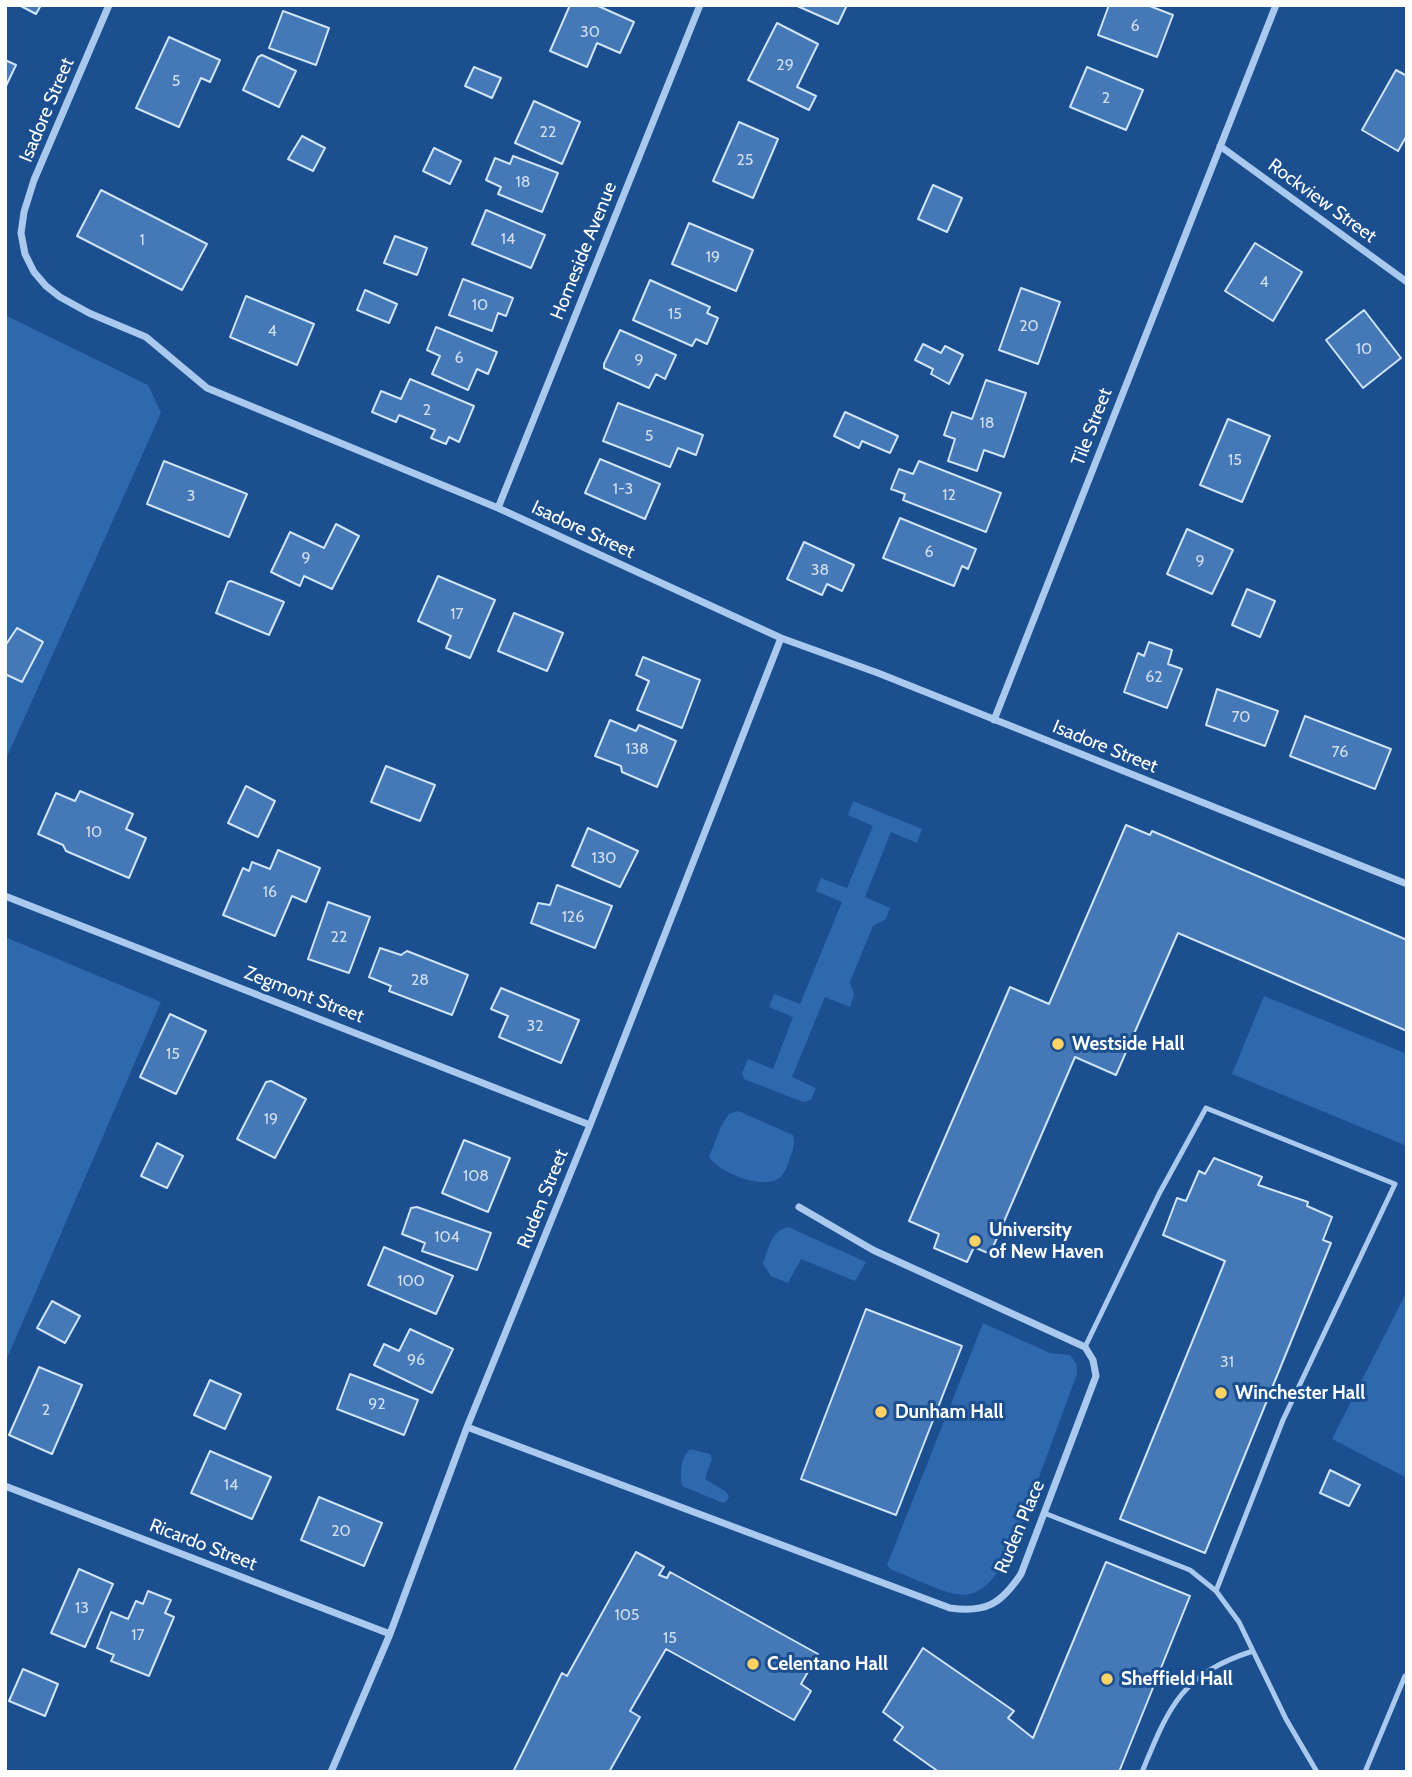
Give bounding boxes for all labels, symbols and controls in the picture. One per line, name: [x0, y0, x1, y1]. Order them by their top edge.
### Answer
house number: 6: [1130, 16, 1140, 36]
house number: 30: [580, 22, 600, 42]
street label: Isadore Street: [15, 54, 79, 166]
house number: 29: [776, 55, 794, 75]
house number: 5: [172, 71, 180, 91]
house number: 2: [1102, 88, 1110, 108]
house number: 22: [540, 122, 556, 142]
house number: 25: [736, 150, 754, 170]
street label: Rockview Street: [1263, 154, 1381, 248]
house number: 18: [516, 172, 530, 192]
street label: Homeside Avenue: [546, 179, 622, 323]
house number: 14: [501, 229, 515, 249]
house number: 1: [139, 230, 145, 250]
house number: 19: [706, 247, 720, 267]
house number: 4: [1259, 272, 1269, 292]
house number: 10: [472, 295, 488, 315]
house number: 15: [668, 304, 682, 324]
house number: 20: [1019, 316, 1039, 336]
house number: 4: [267, 321, 277, 341]
house number: 10: [1356, 339, 1372, 359]
house number: 6: [454, 348, 464, 368]
house number: 9: [634, 350, 644, 370]
street label: Tile Street: [1067, 385, 1117, 469]
house number: 2: [423, 400, 431, 420]
house number: 18: [980, 413, 994, 433]
house number: 5: [645, 426, 653, 446]
house number: 15: [1228, 450, 1242, 470]
house number: 1-3: [613, 479, 633, 499]
house number: 12: [942, 485, 956, 505]
house number: 3: [187, 486, 195, 506]
street label: Isadore Street: [528, 496, 638, 564]
house number: 6: [924, 542, 934, 562]
house number: 9: [301, 548, 311, 568]
house number: 9: [1195, 551, 1205, 571]
house number: 38: [811, 560, 829, 580]
house number: 17: [450, 604, 464, 624]
house number: 62: [1145, 667, 1163, 687]
house number: 70: [1231, 707, 1251, 727]
street label: Isadore Street: [1049, 716, 1161, 778]
house number: 138: [625, 739, 649, 759]
house number: 76: [1332, 742, 1348, 762]
house number: 10: [86, 822, 102, 842]
house number: 130: [591, 848, 617, 868]
house number: 16: [263, 882, 277, 902]
house number: 126: [562, 907, 584, 927]
house number: 22: [331, 927, 347, 947]
street label: Zegmont Street: [241, 962, 367, 1028]
house number: 28: [411, 970, 429, 990]
house number: 32: [526, 1016, 544, 1036]
place label: Westside Hall: [1072, 1033, 1185, 1055]
marker: Westside Hall: [1050, 1036, 1066, 1052]
house number: 15: [166, 1044, 180, 1064]
house number: 19: [264, 1109, 278, 1129]
street label: Ruden Street: [513, 1146, 573, 1252]
house number: 108: [463, 1166, 489, 1186]
place label: University of New Haven: [989, 1219, 1104, 1263]
house number: 104: [434, 1227, 460, 1247]
marker: University of New Haven: [967, 1233, 983, 1249]
house number: 100: [397, 1271, 425, 1291]
house number: 96: [407, 1350, 425, 1370]
house number: 31: [1220, 1352, 1234, 1372]
place label: Winchester Hall: [1235, 1382, 1365, 1404]
marker: Winchester Hall: [1213, 1385, 1229, 1401]
house number: 92: [368, 1394, 386, 1414]
house number: 2: [42, 1400, 50, 1420]
place label: Dunham Hall: [895, 1401, 1003, 1423]
marker: Dunham Hall: [873, 1404, 889, 1420]
house number: 14: [224, 1475, 238, 1495]
street label: Ruden Place: [990, 1477, 1050, 1577]
street label: Ricardo Street: [146, 1514, 260, 1576]
house number: 20: [331, 1521, 351, 1541]
house number: 13: [75, 1598, 89, 1618]
house number: 105: [614, 1605, 640, 1625]
house number: 17: [131, 1625, 145, 1645]
house number: 15: [663, 1628, 677, 1648]
place label: Celentano Hall: [767, 1653, 888, 1675]
marker: Celentano Hall: [745, 1656, 761, 1672]
place label: Sheffield Hall: [1121, 1668, 1233, 1690]
marker: Sheffield Hall: [1099, 1671, 1115, 1687]

